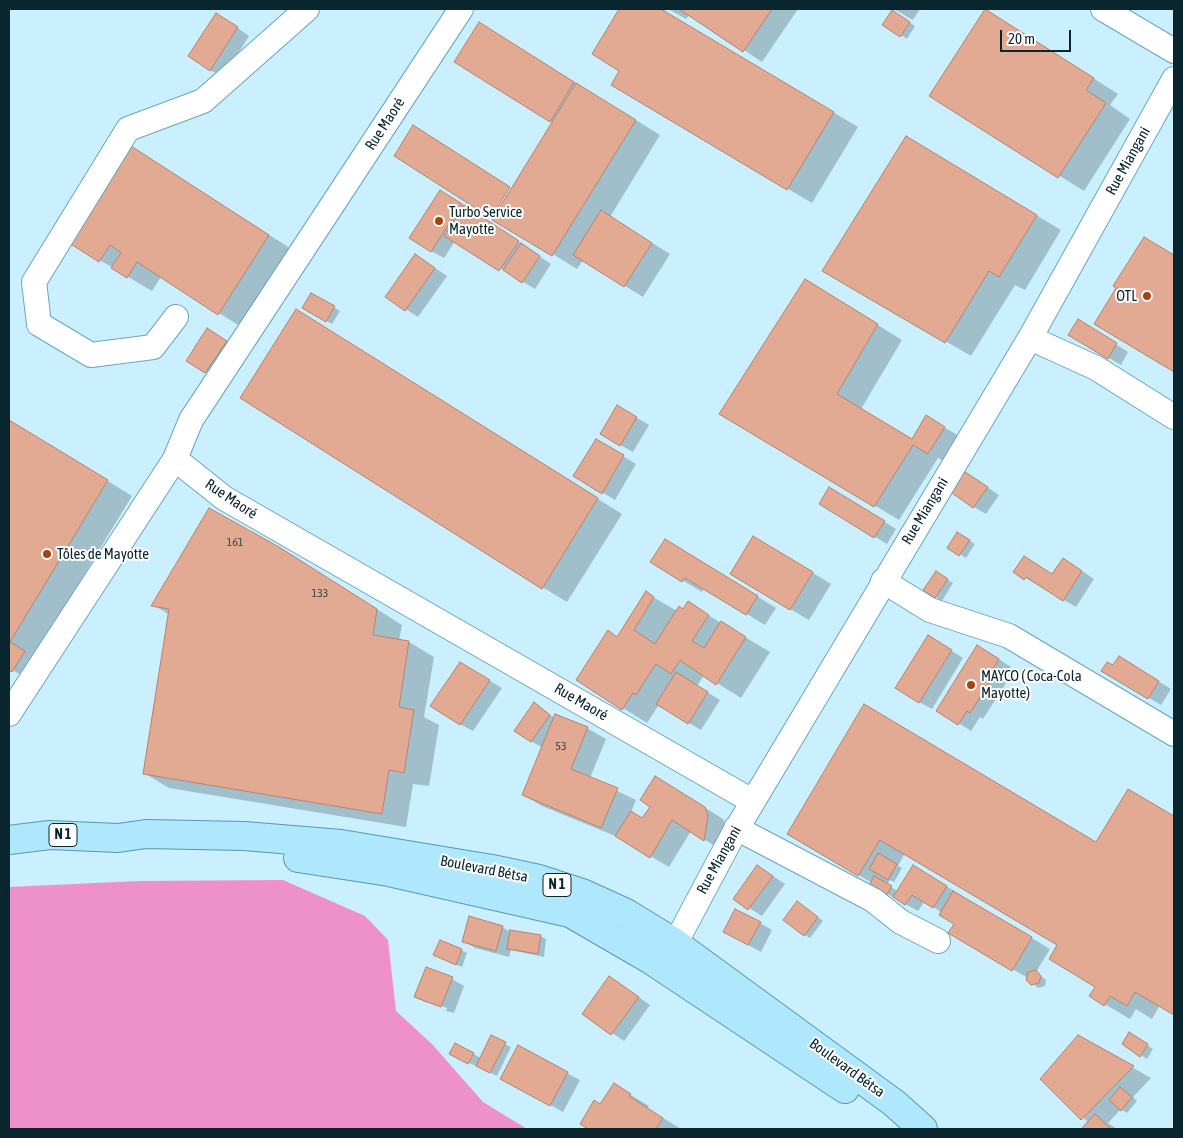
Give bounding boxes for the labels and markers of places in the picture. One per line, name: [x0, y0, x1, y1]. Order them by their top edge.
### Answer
place label: Turbo Service Mayotte: [449, 203, 522, 238]
marker: Turbo Service Mayotte: [433, 215, 445, 227]
place label: OTL: [1116, 287, 1137, 305]
marker: OTL: [1141, 290, 1153, 302]
place label: Tôles de Mayotte: [57, 545, 149, 563]
marker: Tôles de Mayotte: [41, 548, 53, 560]
place label: MAYCO ( Coca-Cola Mayotte): [981, 667, 1082, 702]
marker: MAYCO ( Coca-Cola Mayotte): [965, 679, 977, 691]

